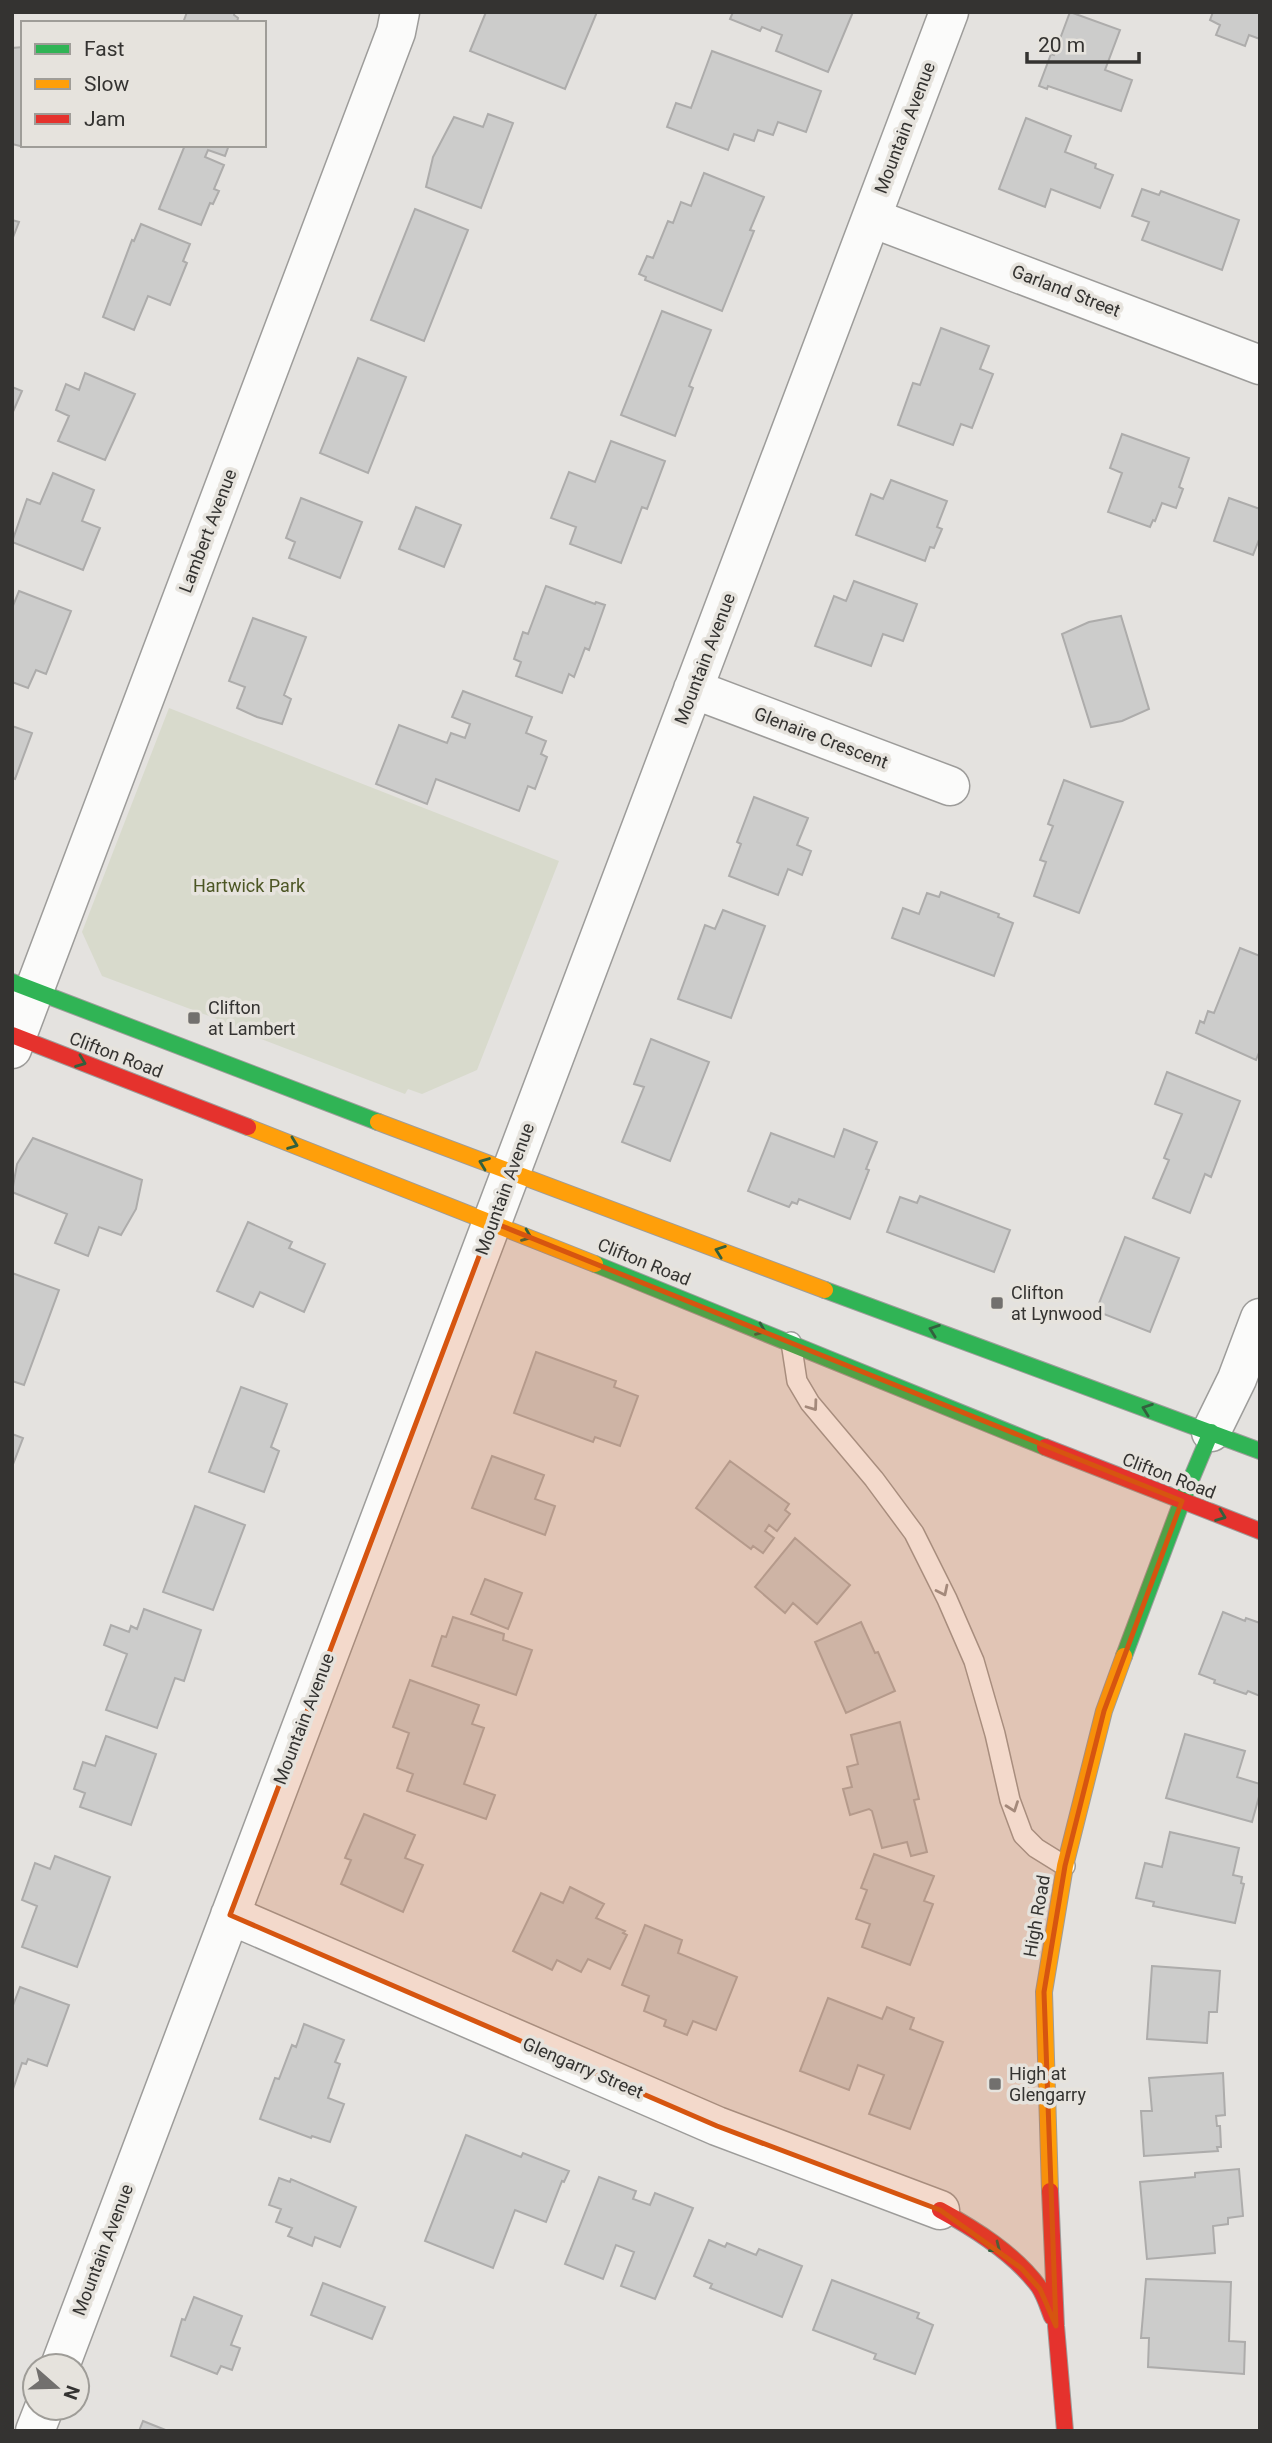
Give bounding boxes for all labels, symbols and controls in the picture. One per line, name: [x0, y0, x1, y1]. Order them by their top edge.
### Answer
legend: [21, 21, 266, 147]
scale bar: [1027, 21, 1139, 65]
text: 20 m: [1038, 33, 1085, 57]
text: Fast: [84, 37, 125, 61]
street label: Mountain Avenue: [870, 59, 939, 197]
text: Slow: [84, 72, 130, 96]
text: Jam: [84, 107, 125, 131]
street label: Garland Street: [1009, 260, 1123, 321]
street label: Lambert Avenue: [174, 466, 241, 596]
street label: Mountain Avenue: [670, 590, 739, 728]
street label: Glenaire Crescent: [751, 702, 891, 773]
park label: Hartwick Park: [193, 875, 306, 896]
place label: Clifton at Lambert: [208, 997, 296, 1039]
marker: Clifton at Lambert: [186, 1010, 202, 1026]
street label: Clifton Road: [66, 1027, 166, 1082]
one-way arrow: [74, 1053, 86, 1067]
street label: Mountain Avenue: [471, 1120, 538, 1258]
one-way arrow: [286, 1136, 298, 1150]
one-way arrow: [479, 1157, 491, 1171]
one-way arrow: [521, 1228, 533, 1242]
street label: Clifton Road: [595, 1233, 694, 1290]
one-way arrow: [715, 1245, 727, 1259]
place label: Clifton at Lynwood: [1011, 1282, 1102, 1324]
marker: Clifton at Lynwood: [989, 1295, 1005, 1311]
one-way arrow: [755, 1322, 767, 1336]
one-way arrow: [928, 1324, 940, 1338]
one-way arrow: [805, 1398, 817, 1411]
one-way arrow: [1142, 1403, 1154, 1417]
street label: Clifton Road: [1119, 1448, 1219, 1503]
one-way arrow: [1214, 1508, 1226, 1522]
one-way arrow: [935, 1584, 949, 1596]
street label: Mountain Avenue: [269, 1650, 338, 1788]
one-way arrow: [1004, 1800, 1018, 1812]
street label: High Road: [1019, 1873, 1054, 1959]
street label: Glengarry Street: [520, 2033, 647, 2102]
place label: High at Glengarry: [1009, 2063, 1086, 2105]
marker: High at Glengarry: [987, 2076, 1003, 2092]
street label: Mountain Avenue: [68, 2181, 137, 2319]
one-way arrow: [989, 2240, 1001, 2253]
north arrow: [21, 2352, 91, 2422]
text: N: [58, 2382, 85, 2403]

